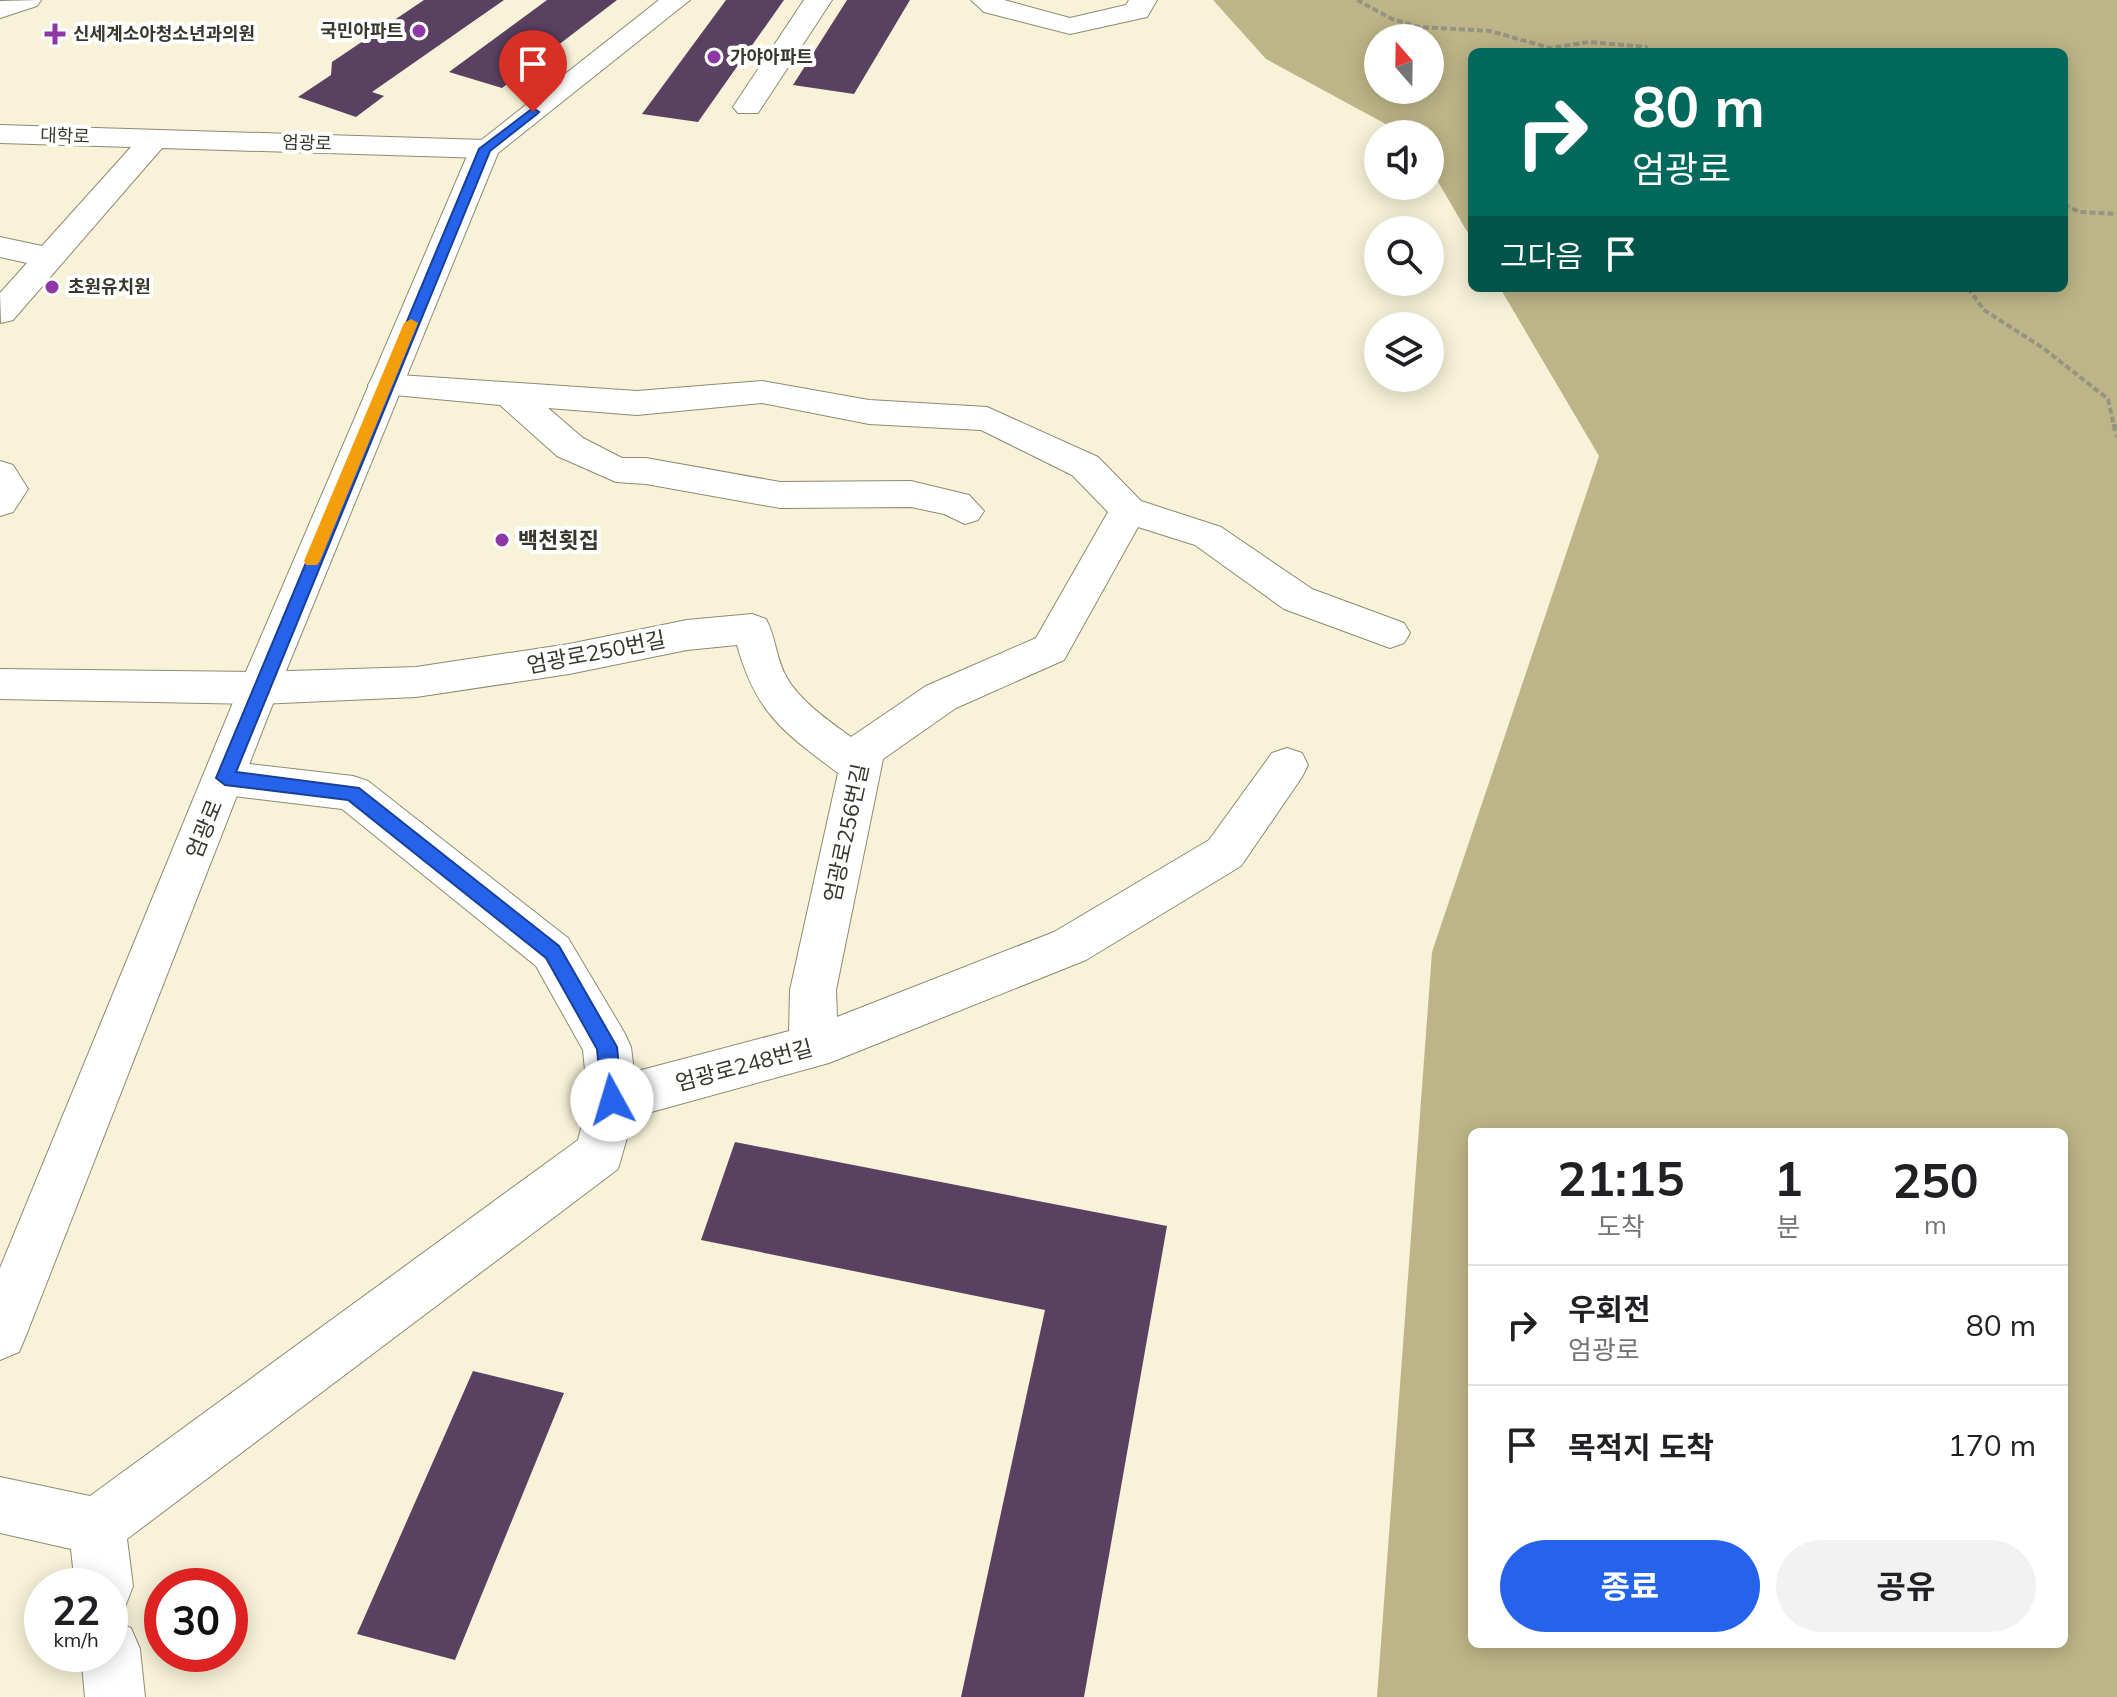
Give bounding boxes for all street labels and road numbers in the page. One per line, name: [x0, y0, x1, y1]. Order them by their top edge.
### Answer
street label: 대학로: [40, 123, 90, 148]
street label: 엄광로: [282, 130, 332, 155]
street label: 엄광로250번길: [524, 625, 668, 679]
street label: 엄광로256번길: [818, 761, 874, 905]
street label: 엄광로: [180, 796, 228, 862]
street label: 엄광로248번길: [672, 1033, 816, 1097]

